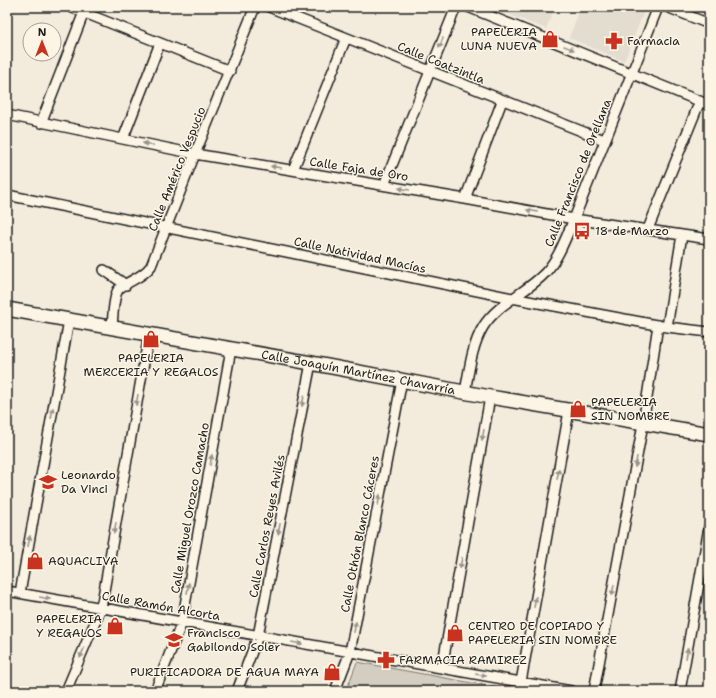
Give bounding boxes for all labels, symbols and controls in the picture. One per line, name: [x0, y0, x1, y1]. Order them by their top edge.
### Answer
north arrow: [22, 22, 62, 62]
place label: PAPELERIA LUNA NUEVA: [460, 24, 537, 54]
text: N: [38, 25, 47, 40]
shop icon: PAPELERIA LUNA NUEVA: [540, 29, 560, 49]
pharmacy icon: Farmacia: [604, 31, 624, 51]
place label: Farmacia: [627, 33, 680, 49]
street label: Calle Coatzintla: [395, 38, 488, 88]
one-way arrow: [438, 38, 444, 49]
one-way arrow: [563, 45, 574, 51]
street label: Calle Francisco de Orellana: [541, 96, 615, 249]
street label: Calle Américo Vespucio: [145, 104, 209, 234]
one-way arrow: [142, 141, 154, 147]
street label: Calle Faja de Oro: [308, 153, 410, 185]
one-way arrow: [270, 164, 282, 170]
one-way arrow: [398, 186, 410, 192]
one-way arrow: [526, 208, 538, 214]
bus stop icon: 18 de Marzo: [572, 221, 592, 241]
place label: 18 de Marzo: [595, 223, 669, 239]
street label: Calle Natividad Macías: [292, 233, 428, 277]
shop icon: PAPELERIA MERCERIA Y REGALOS: [141, 329, 161, 349]
street label: Calle Joaquín Martínez Chavarría: [260, 346, 457, 398]
place label: PAPELERIA MERCERIA Y REGALOS: [84, 350, 219, 380]
one-way arrow: [134, 394, 140, 406]
place label: PAPELERIA SIN NOMBRE: [591, 394, 670, 424]
one-way arrow: [300, 395, 306, 407]
shop icon: PAPELERIA SIN NOMBRE: [568, 399, 588, 419]
one-way arrow: [49, 407, 55, 419]
street label: Calle Miguel Orozco Camacho: [167, 421, 213, 595]
one-way arrow: [480, 429, 486, 441]
street label: Calle Carlos Reyes Avilés: [245, 453, 289, 599]
one-way arrow: [208, 454, 214, 466]
street label: Calle Othón Blanco Cáceres: [337, 454, 383, 614]
one-way arrow: [633, 456, 639, 468]
place label: Leonardo Da Vinci: [61, 467, 116, 497]
one-way arrow: [555, 468, 561, 481]
school or university icon: Leonardo Da Vinci: [38, 472, 58, 492]
one-way arrow: [376, 493, 382, 506]
one-way arrow: [111, 522, 117, 534]
one-way arrow: [275, 523, 281, 535]
one-way arrow: [26, 535, 32, 547]
shop icon: AQUACLIVA: [25, 551, 45, 571]
place label: AQUACLIVA: [48, 553, 119, 569]
one-way arrow: [458, 557, 464, 569]
one-way arrow: [185, 582, 191, 594]
one-way arrow: [609, 584, 615, 596]
street label: Calle Ramón Alcorta: [101, 588, 222, 624]
one-way arrow: [39, 595, 52, 601]
one-way arrow: [532, 596, 538, 608]
place label: PAPELERIA Y REGALOS: [36, 611, 102, 641]
shop icon: PAPELERIA Y REGALOS: [105, 616, 125, 636]
place label: CENTRO DE COPIADO Y PAPELERIA SIN NOMBRE: [468, 618, 617, 648]
one-way arrow: [352, 621, 358, 633]
shop icon: CENTRO DE COPIADO Y PAPELERIA SIN NOMBRE: [445, 623, 465, 643]
place label: Francisco Gabilondo Soler: [187, 625, 280, 655]
school or university icon: Francisco Gabilondo Soler: [164, 630, 184, 650]
one-way arrow: [291, 640, 304, 646]
one-way arrow: [684, 646, 690, 659]
one-way arrow: [78, 647, 84, 659]
pharmacy icon: FARMACIA RAMIREZ: [376, 650, 396, 670]
place label: FARMACIA RAMIREZ: [399, 652, 527, 668]
shop icon: PURIFICADORA DE AGUA MAYA: [322, 662, 342, 682]
place label: PURIFICADORA DE AGUA MAYA: [130, 664, 319, 680]
one-way arrow: [475, 672, 487, 678]

